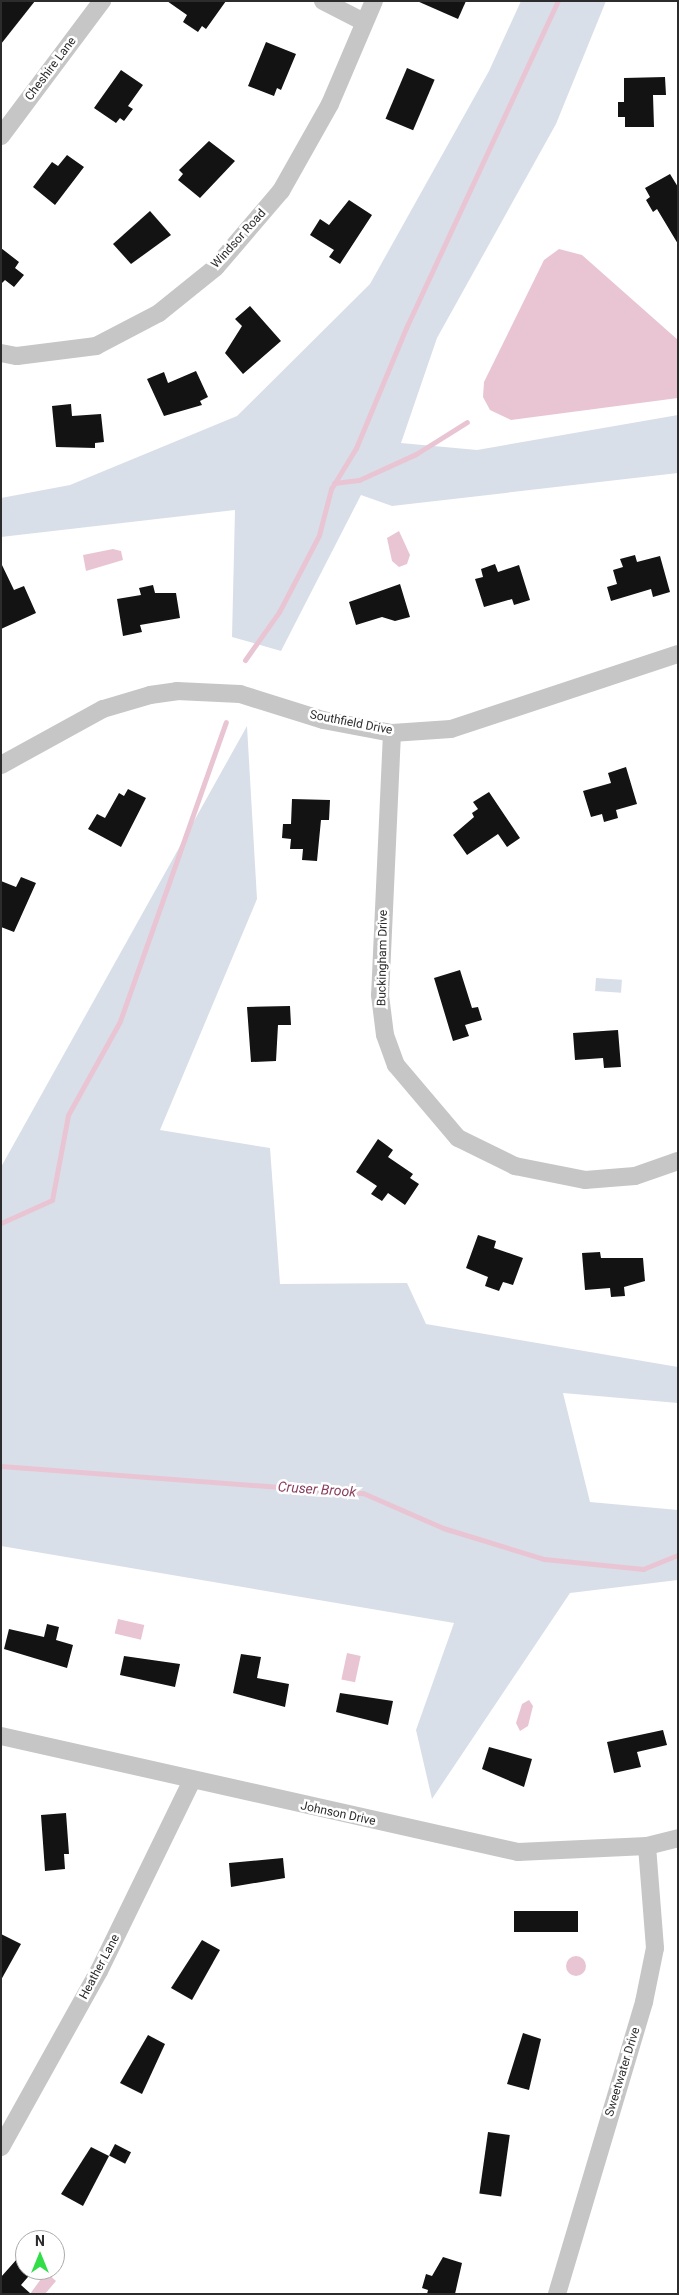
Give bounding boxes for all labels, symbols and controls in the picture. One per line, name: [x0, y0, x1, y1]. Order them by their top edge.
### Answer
street label: Cheshire Lane: [22, 34, 80, 104]
street label: Windsor Road: [209, 206, 269, 272]
street label: Southfield Drive: [309, 708, 393, 738]
street label: Buckingham Drive: [375, 910, 391, 1006]
water label: Cruser Brook: [277, 1478, 357, 1500]
street label: Johnson Drive: [299, 1799, 377, 1829]
street label: Heather Lane: [77, 1932, 123, 2002]
street label: Sweetwater Drive: [603, 2026, 643, 2118]
north arrow: [15, 2230, 65, 2280]
text: N: [35, 2233, 45, 2249]

